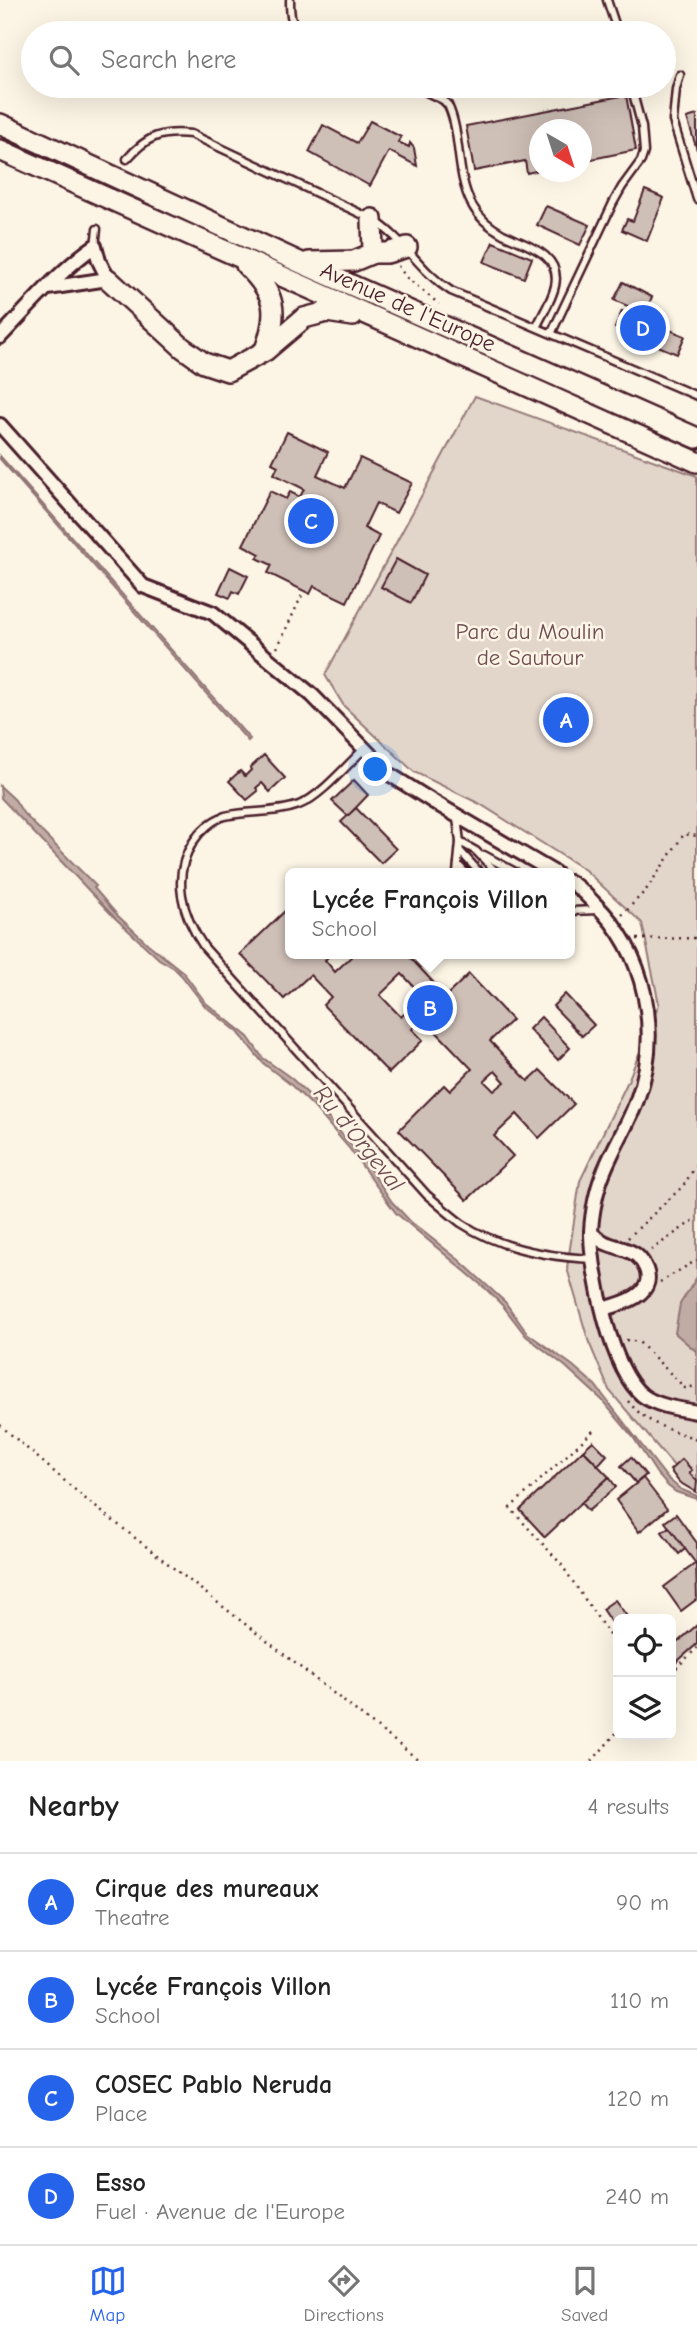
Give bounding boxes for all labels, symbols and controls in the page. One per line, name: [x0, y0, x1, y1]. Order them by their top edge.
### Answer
search box: [21, 21, 676, 98]
icon: search: [45, 41, 83, 79]
text: Search here: [101, 45, 236, 75]
north arrow: [529, 119, 592, 182]
street label: Avenue de l'Europe: [316, 256, 500, 358]
pin: D: [620, 302, 666, 354]
pin: C: [288, 495, 334, 547]
park label: Parc du Moulin de Sautour: [456, 618, 604, 671]
pin: A: [543, 694, 589, 746]
your location: [358, 752, 392, 786]
popup: [285, 868, 575, 959]
text: Lycée François Villon: [312, 885, 548, 915]
text: School: [312, 915, 377, 942]
pin: B: [407, 982, 453, 1034]
water label: Ru d'Orgeval: [308, 1079, 411, 1197]
map controls: [613, 1614, 676, 1740]
button: locate: [613, 1614, 676, 1677]
button: layers: [613, 1677, 676, 1740]
text: Nearby: [28, 1789, 119, 1824]
text: 4 results: [587, 1793, 669, 1820]
text: Cirque des mureaux: [95, 1874, 319, 1904]
text: A: [45, 1889, 57, 1916]
text: 90 m: [616, 1889, 669, 1916]
text: Theatre: [95, 1904, 170, 1931]
text: Lycée François Villon: [95, 1972, 331, 2002]
text: B: [44, 1987, 58, 2014]
text: 110 m: [610, 1987, 669, 2014]
text: School: [95, 2002, 160, 2029]
text: COSEC Pablo Neruda: [95, 2070, 332, 2100]
text: C: [44, 2085, 58, 2112]
text: 120 m: [607, 2085, 669, 2112]
text: Place: [95, 2100, 147, 2127]
text: Esso: [95, 2168, 146, 2198]
text: D: [44, 2183, 58, 2210]
text: 240 m: [605, 2183, 669, 2210]
text: Fuel · Avenue de l'Europe: [95, 2198, 345, 2225]
tab: Map: [89, 2262, 127, 2326]
tab: Directions: [304, 2262, 384, 2326]
tab: Saved: [561, 2262, 608, 2326]

